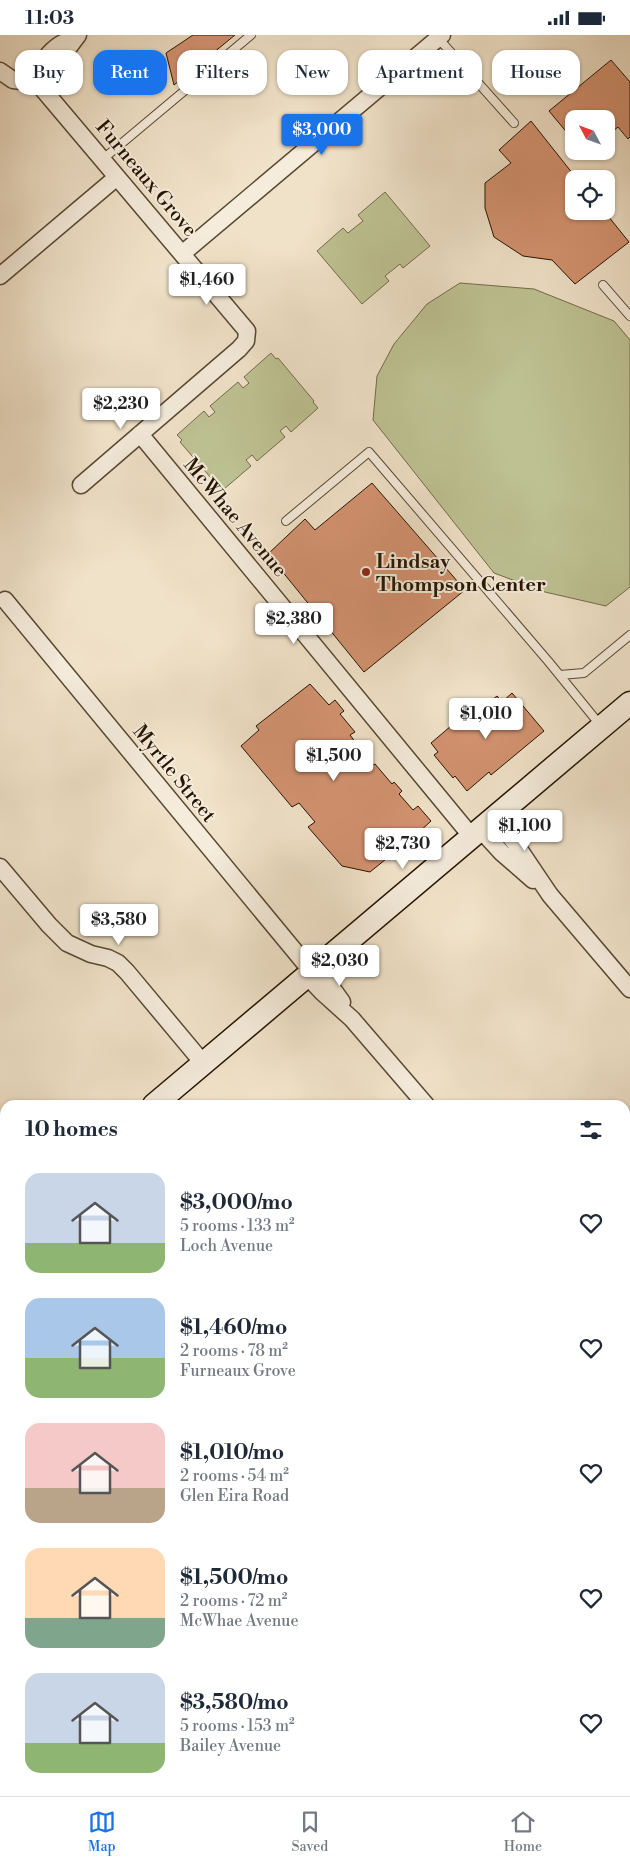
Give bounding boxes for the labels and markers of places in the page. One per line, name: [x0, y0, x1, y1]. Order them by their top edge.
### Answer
pin: $3,000: [281, 113, 363, 156]
pin: $1,460: [166, 263, 248, 306]
pin: $2,230: [80, 387, 162, 430]
place label: Lindsay Thompson Center: [376, 550, 546, 598]
marker: Lindsay Thompson Center: [360, 566, 372, 578]
pin: $2,380: [253, 603, 335, 645]
pin: $1,010: [445, 697, 527, 740]
pin: $1,500: [293, 739, 375, 782]
pin: $1,100: [484, 809, 566, 852]
pin: $2,730: [362, 827, 444, 870]
pin: $3,580: [78, 903, 160, 946]
pin: $2,030: [299, 945, 381, 987]

